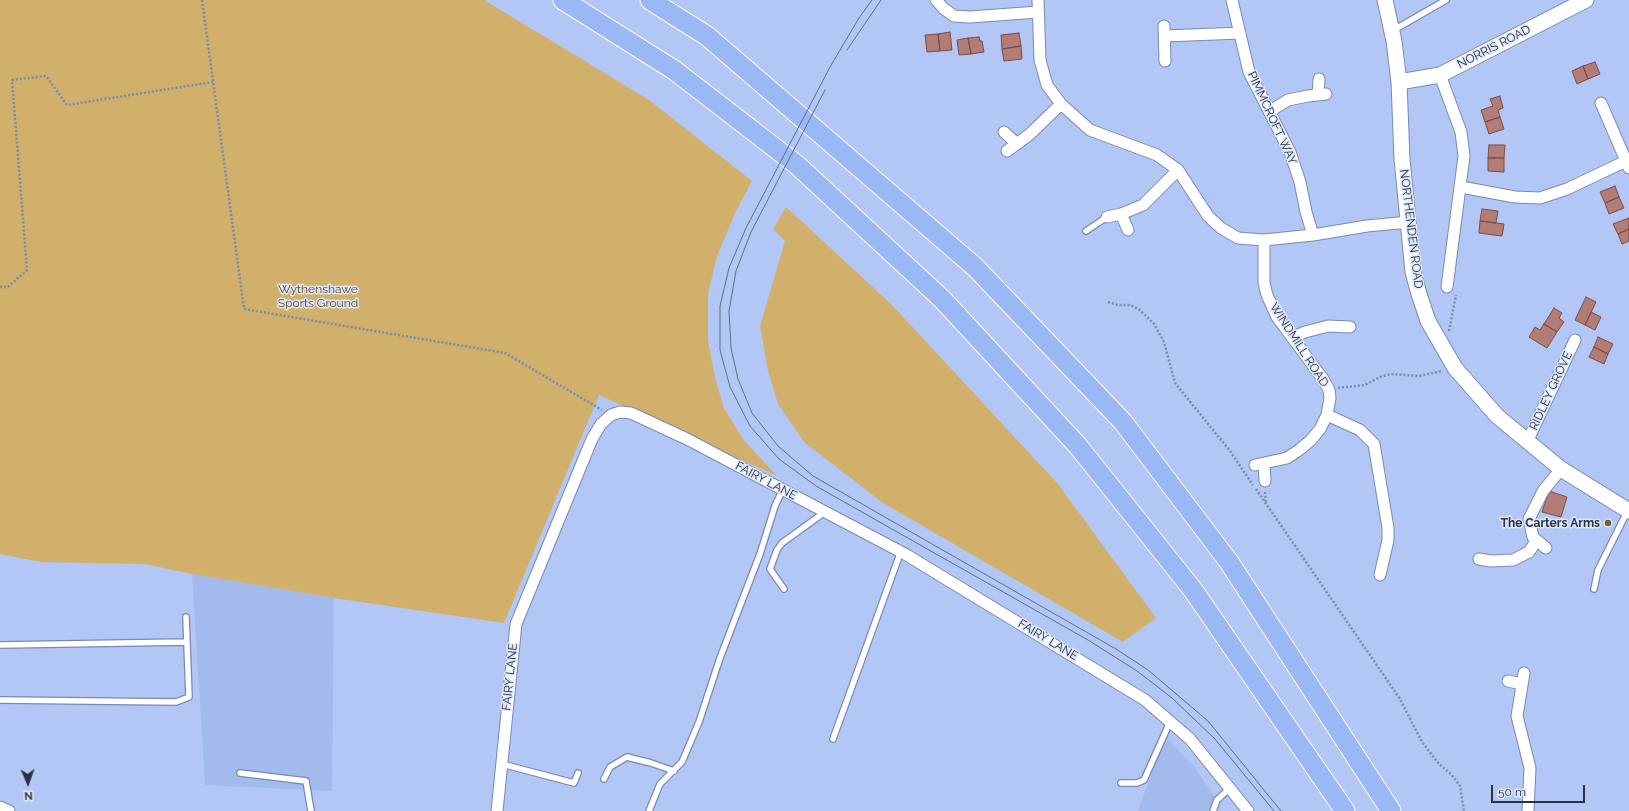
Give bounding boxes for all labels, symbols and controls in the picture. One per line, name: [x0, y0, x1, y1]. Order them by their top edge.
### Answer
street label: NORRIS ROAD: [1455, 22, 1533, 72]
street label: PIMMCROFT WAY: [1244, 69, 1300, 167]
street label: NORTHENDEN ROAD: [1397, 168, 1425, 290]
park label: Wythenshawe Sports Ground: [278, 282, 358, 310]
street label: WINDMILL ROAD: [1267, 300, 1331, 390]
street label: RIDLEY GROVE: [1526, 349, 1576, 433]
street label: FAIRY LANE: [733, 459, 799, 503]
place label: The Carters Arms: [1501, 516, 1600, 530]
marker: The Carters Arms: [1603, 518, 1613, 528]
street label: FAIRY LANE: [1015, 616, 1081, 664]
street label: FAIRY LANE: [499, 643, 521, 711]
north arrow: [8, 763, 48, 803]
scale bar: [1493, 777, 1587, 803]
text: 50 m: [1498, 785, 1526, 799]
text: N: [24, 789, 33, 802]

